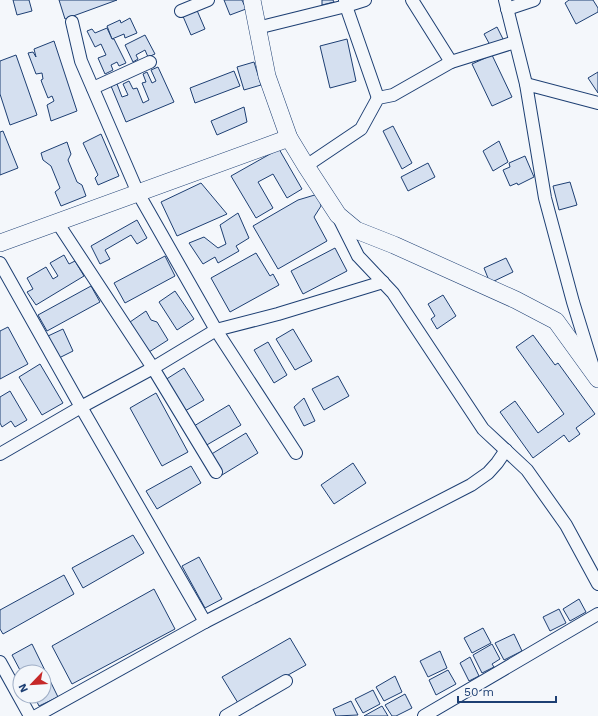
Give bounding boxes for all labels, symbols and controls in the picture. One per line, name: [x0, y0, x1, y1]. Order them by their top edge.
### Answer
north arrow: [12, 664, 52, 704]
scale bar: [458, 678, 556, 704]
text: N: [16, 682, 31, 694]
text: 50 m: [464, 685, 494, 699]

